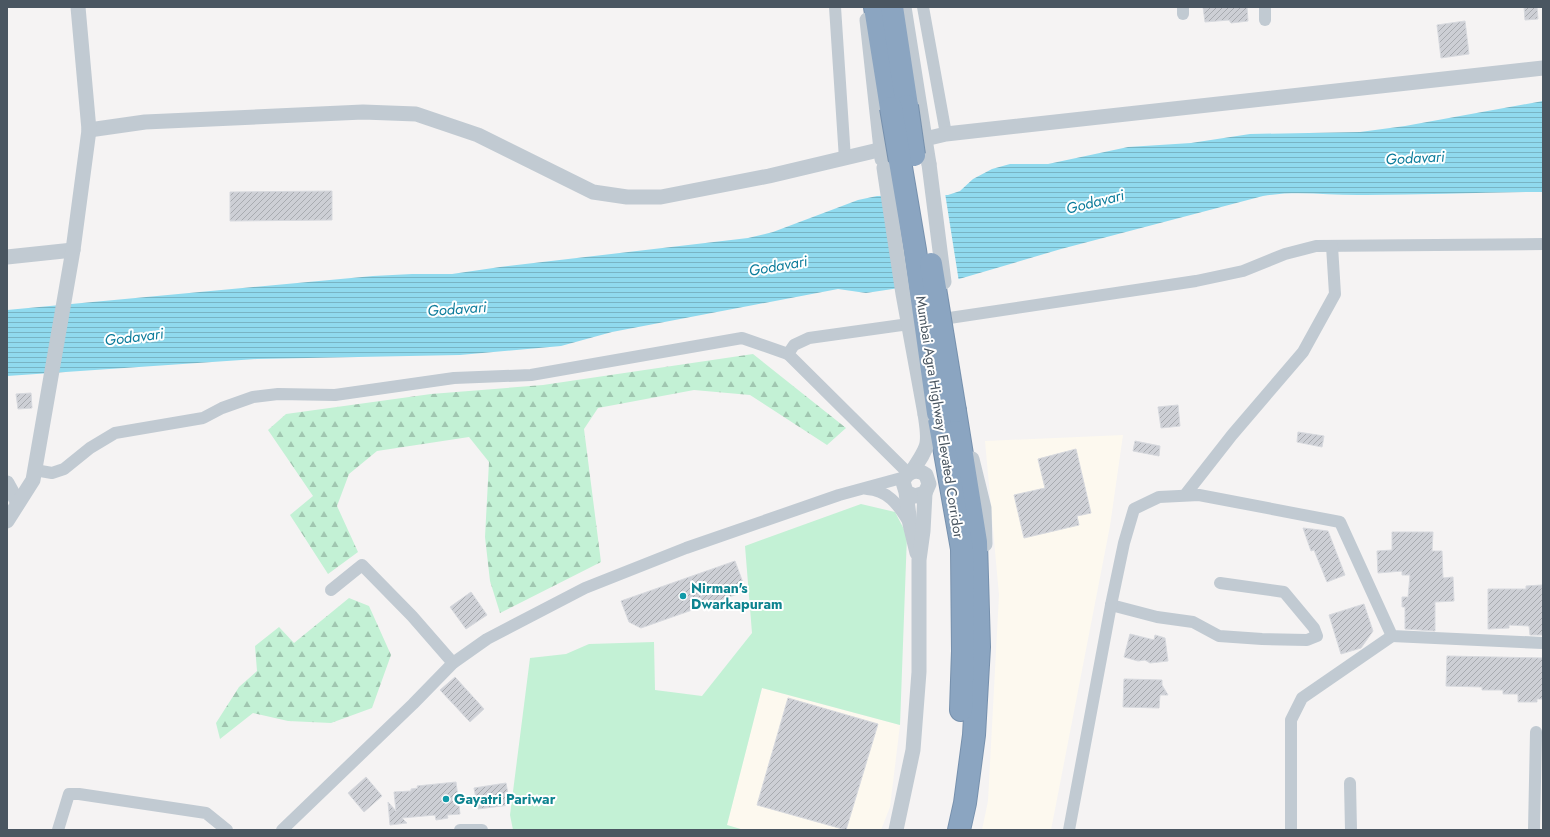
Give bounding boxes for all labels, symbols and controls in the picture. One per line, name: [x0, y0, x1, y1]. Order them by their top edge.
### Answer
water label: Godavari: [1385, 145, 1445, 171]
water label: Godavari: [1064, 184, 1127, 220]
water label: Godavari: [747, 250, 809, 282]
street label: Mumbai Agra Highway Elevated Corridor: [911, 294, 969, 540]
water label: Godavari: [427, 296, 488, 322]
water label: Godavari: [103, 322, 165, 352]
place label: Nirman's Dwarkapuram: [691, 578, 783, 614]
marker: Nirman's Dwarkapuram: [678, 591, 688, 601]
place label: Gayatri Pariwar: [454, 789, 556, 809]
marker: Gayatri Pariwar: [441, 794, 451, 804]

